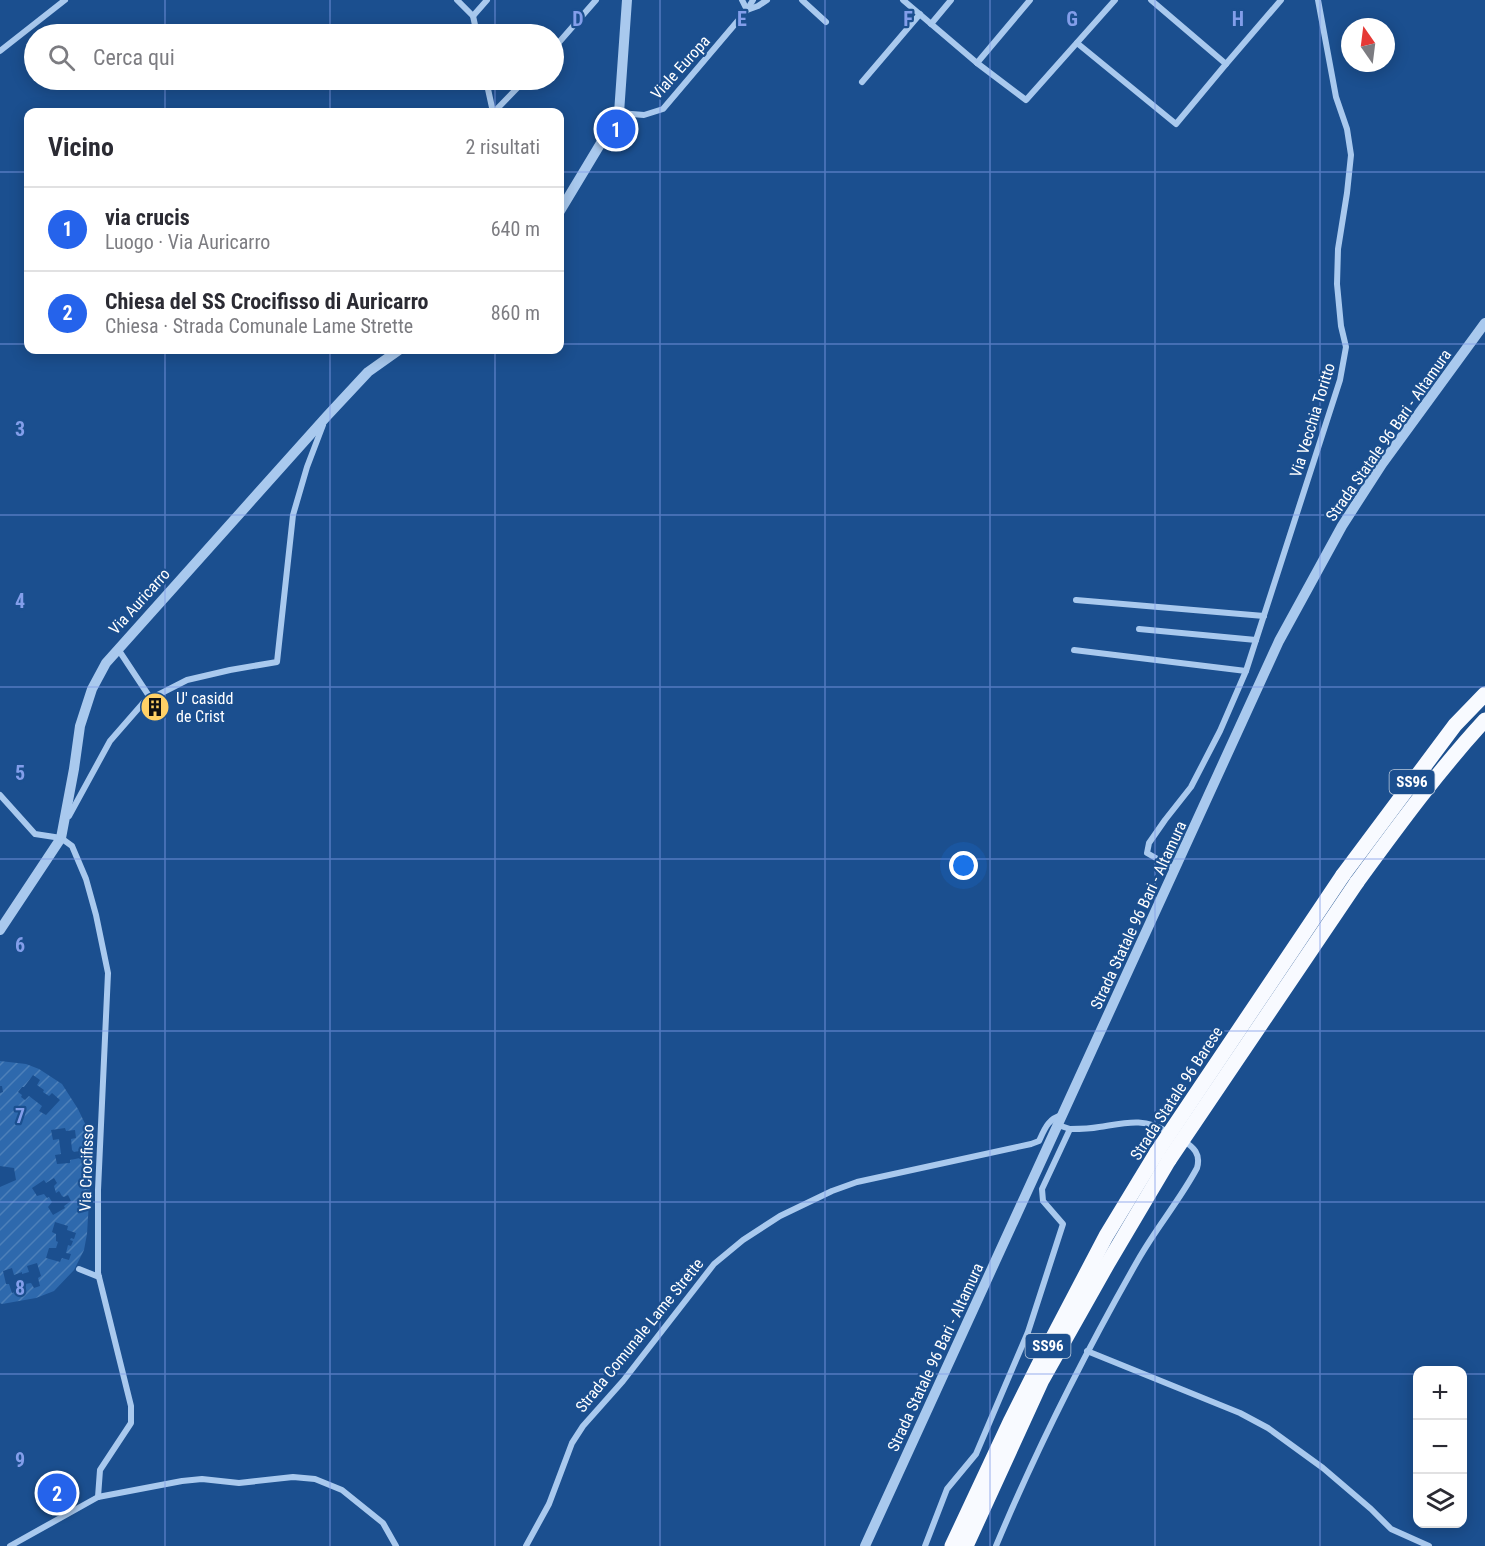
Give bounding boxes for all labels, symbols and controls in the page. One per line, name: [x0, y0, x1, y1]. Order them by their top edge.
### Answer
text: D: [572, 7, 584, 31]
text: E: [737, 7, 747, 31]
text: F: [903, 7, 913, 31]
text: G: [1066, 7, 1078, 31]
text: H: [1232, 7, 1244, 31]
north arrow: [1341, 18, 1395, 72]
search box: [24, 24, 564, 90]
street label: Viale Europa: [647, 32, 714, 103]
icon: search: [45, 41, 78, 74]
text: Cerca qui: [93, 45, 175, 70]
pin: 1: [596, 106, 636, 152]
text: Vicino: [48, 132, 114, 162]
text: 2 risultati: [465, 135, 540, 159]
text: via crucis: [105, 205, 190, 230]
text: 1: [62, 217, 73, 241]
text: 640 m: [491, 217, 540, 241]
text: Luogo · Via Auricarro: [105, 230, 270, 254]
text: Chiesa del SS Crocifisso di Auricarro: [105, 289, 429, 314]
text: 2: [62, 301, 73, 325]
text: 860 m: [491, 301, 540, 325]
text: Chiesa · Strada Comunale Lame Strette: [105, 314, 413, 338]
street label: Strada Statale 96 Bari - Altamura: [1322, 346, 1455, 525]
street label: Via Vecchia Toritto: [1286, 361, 1339, 480]
text: 3: [15, 417, 25, 441]
street label: Via Auricarro: [105, 564, 174, 638]
text: 4: [15, 589, 25, 613]
place label: U' casidd de Crist: [176, 689, 233, 726]
building icon: U' casidd de Crist: [139, 691, 171, 723]
text: 5: [15, 761, 25, 785]
road number: SS96: [1390, 770, 1434, 794]
street label: Strada Statale 96 Bari - Altamura: [1086, 818, 1190, 1012]
your location: [949, 851, 978, 880]
text: 6: [15, 933, 25, 957]
street label: Strada Statale 96 Barese: [1126, 1023, 1227, 1164]
text: 7: [15, 1104, 25, 1128]
street label: Via Crocifisso: [75, 1124, 98, 1212]
street label: Strada Comunale Lame Strette: [571, 1255, 707, 1416]
street label: Strada Statale 96 Bari - Altamura: [883, 1260, 987, 1454]
text: 8: [15, 1276, 25, 1300]
road number: SS96: [1026, 1334, 1070, 1358]
map controls: [1413, 1366, 1467, 1528]
button: +: [1413, 1366, 1467, 1420]
button: −: [1413, 1420, 1467, 1474]
text: 9: [15, 1448, 25, 1472]
pin: 2: [38, 1470, 76, 1516]
button: layers: [1413, 1474, 1467, 1528]

